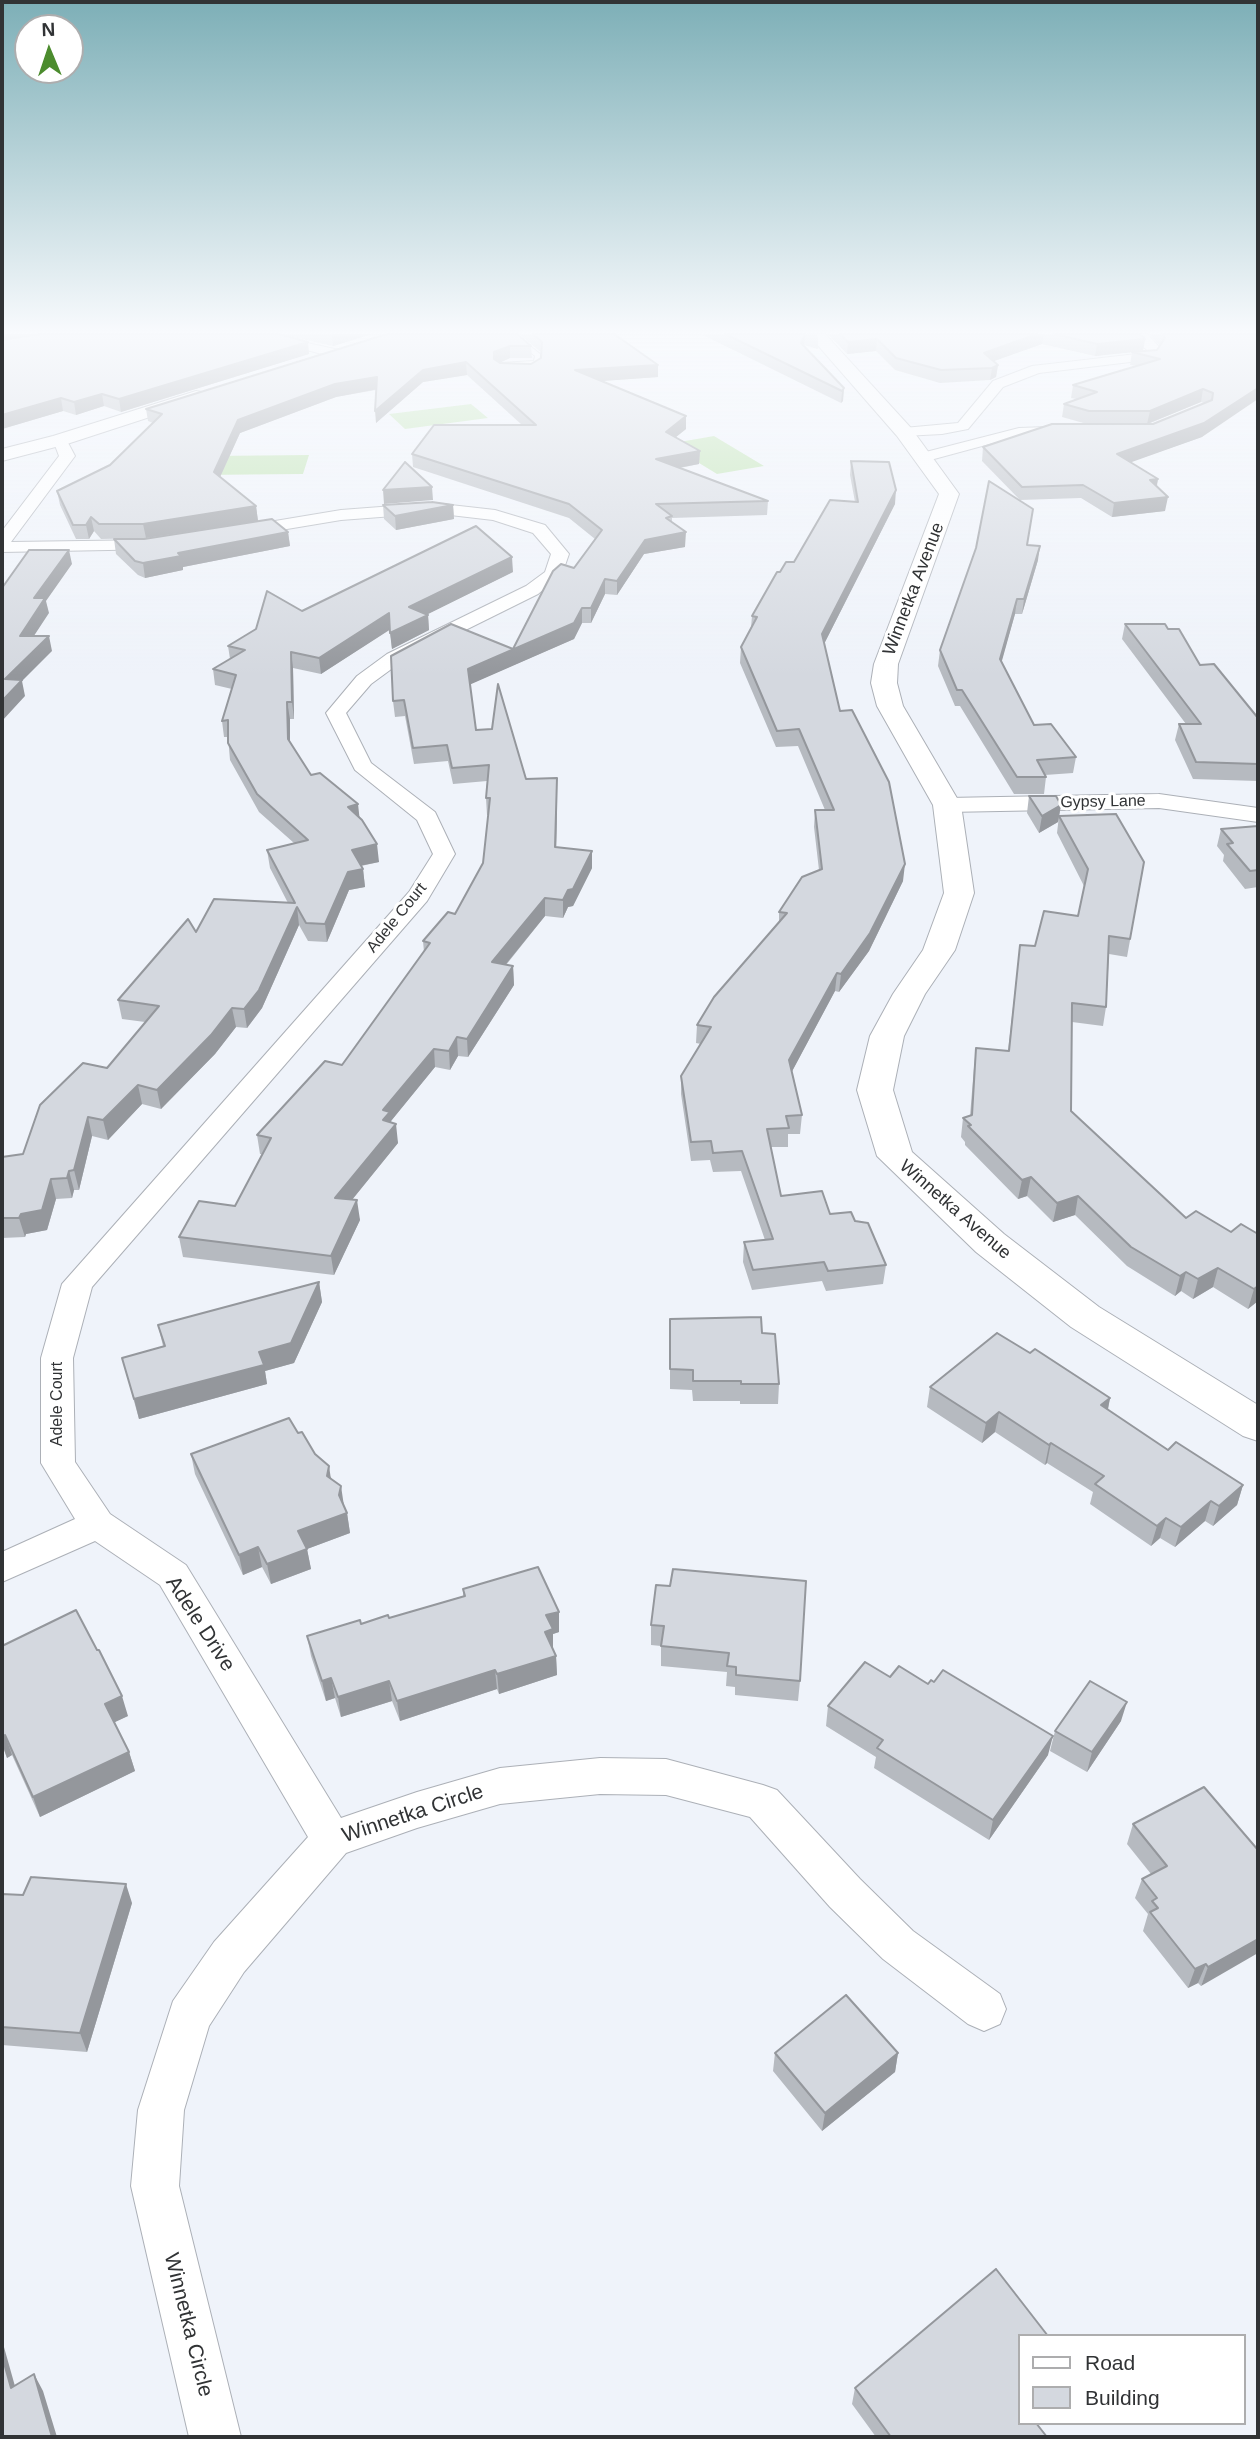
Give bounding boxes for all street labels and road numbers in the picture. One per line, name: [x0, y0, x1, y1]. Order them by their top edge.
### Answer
street label: Winnetka Avenue: [879, 519, 949, 659]
street label: Gypsy Lane: [1060, 792, 1146, 812]
street label: Adele Court: [363, 879, 431, 957]
street label: Winnetka Avenue: [895, 1156, 1015, 1264]
street label: Adele Court: [48, 1362, 68, 1446]
street label: Adele Drive: [160, 1572, 240, 1676]
street label: Winnetka Circle: [339, 1779, 487, 1849]
street label: Winnetka Circle: [158, 2251, 218, 2399]

